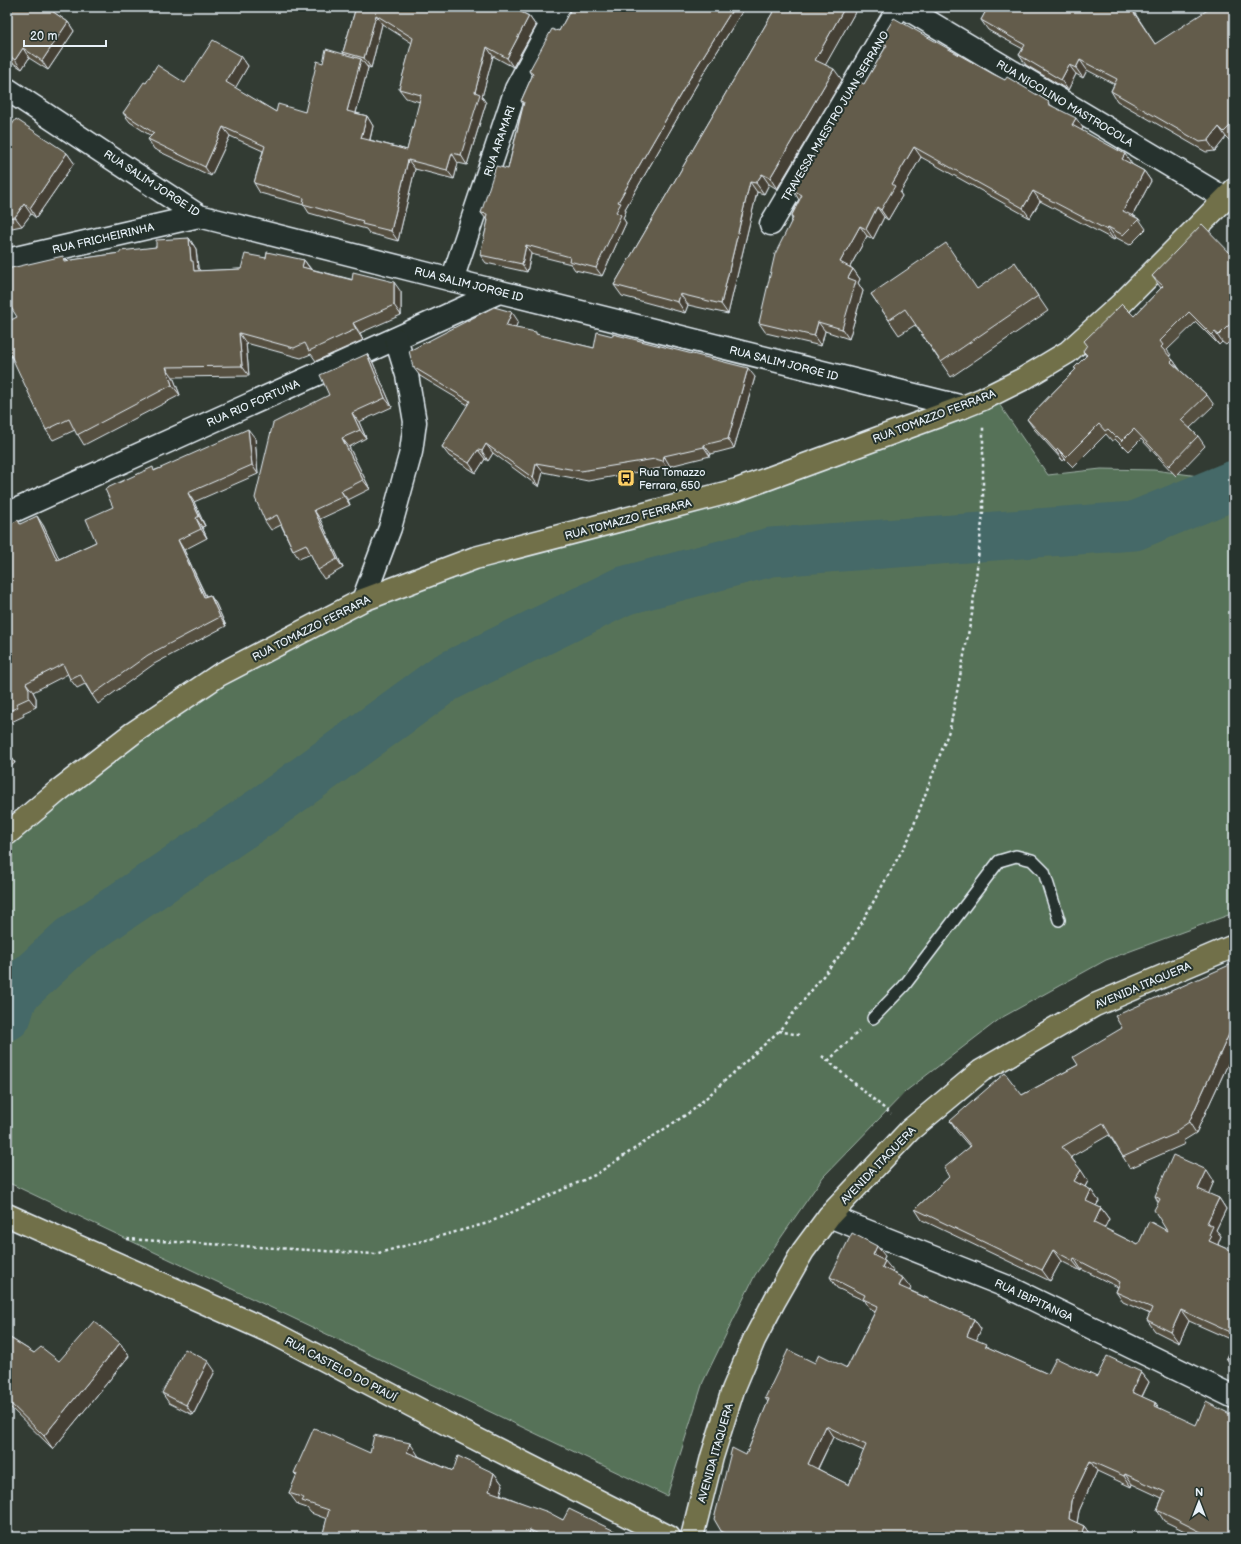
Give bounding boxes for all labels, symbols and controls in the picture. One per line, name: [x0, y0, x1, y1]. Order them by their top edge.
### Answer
scale bar: [24, 22, 106, 48]
text: 20 m: [30, 29, 57, 44]
street label: TRAVESSA MAESTRO JUAN SERRANO: [779, 29, 892, 204]
street label: RUA NICOLINO MASTROCOLA: [994, 57, 1136, 150]
street label: RUA ARAMARI: [481, 104, 518, 178]
street label: RUA SALIM JORGE ID: [101, 147, 202, 219]
street label: RUA FRICHEIRINHA: [51, 220, 155, 257]
street label: RUA SALIM JORGE ID: [413, 265, 525, 304]
street label: RUA SALIM JORGE ID: [728, 344, 840, 383]
street label: RUA RIO FORTUNA: [205, 377, 302, 430]
street label: RUA TOMAZZO FERRARA: [871, 387, 998, 446]
place label: Rua Tomazzo Ferrara, 650: [639, 466, 705, 492]
bus stop icon: Rua Tomazzo Ferrara, 650: [616, 468, 636, 488]
street label: RUA TOMAZZO FERRARA: [563, 496, 693, 543]
street label: RUA TOMAZZO FERRARA: [250, 593, 373, 664]
street label: AVENIDA ITAQUERA: [1093, 959, 1193, 1011]
street label: AVENIDA ITAQUERA: [838, 1124, 919, 1207]
street label: RUA IBIPITANGA: [992, 1277, 1075, 1324]
street label: RUA CASTELO DO PIAUÍ: [283, 1333, 400, 1405]
street label: AVENIDA ITAQUERA: [695, 1402, 736, 1504]
north arrow: [1179, 1482, 1219, 1522]
text: N: [1195, 1486, 1203, 1499]

